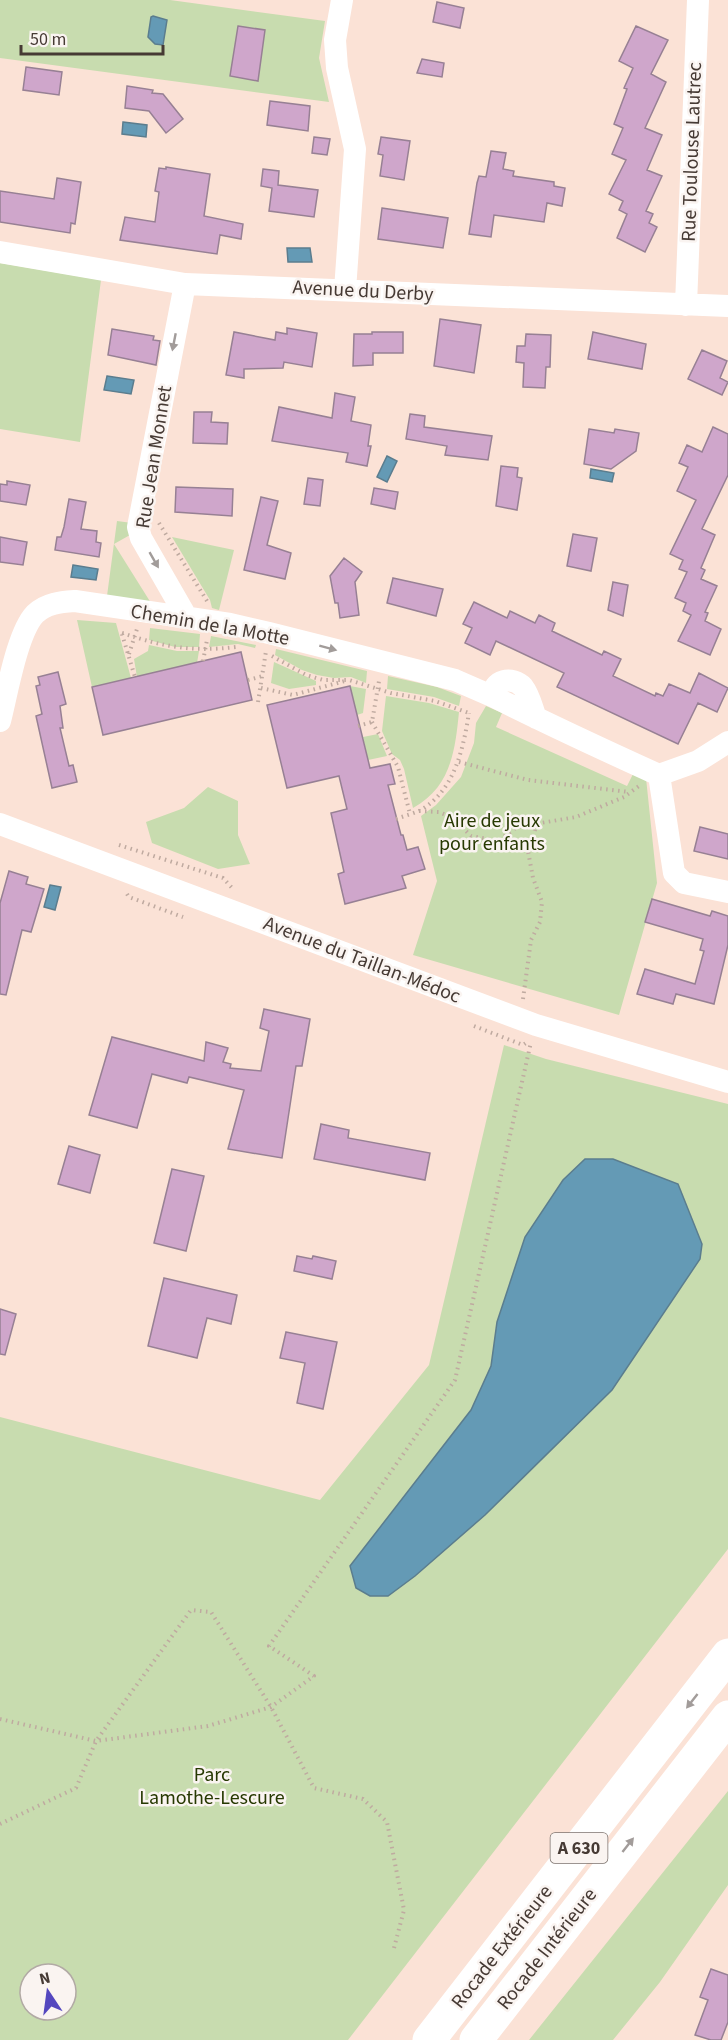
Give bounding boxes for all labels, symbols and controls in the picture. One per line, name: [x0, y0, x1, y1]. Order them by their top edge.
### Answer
scale bar: [21, 18, 164, 56]
text: 50 m: [30, 27, 66, 52]
street label: Rue Toulouse Lautrec: [675, 62, 709, 242]
street label: Avenue du Derby: [292, 273, 435, 309]
one-way arrow: [169, 332, 178, 351]
street label: Rue Jean Monnet: [129, 383, 179, 530]
one-way arrow: [148, 552, 159, 568]
street label: Chemin de la Motte: [128, 597, 292, 653]
one-way arrow: [319, 644, 337, 654]
park label: Aire de jeux pour enfants: [439, 807, 545, 858]
street label: Avenue du Taillan-Médoc: [259, 910, 465, 1010]
one-way arrow: [687, 1694, 699, 1709]
park label: Parc Lamothe-Lescure: [139, 1761, 285, 1812]
road number: A 630: [550, 1833, 608, 1863]
one-way arrow: [622, 1837, 635, 1853]
street label: Rocade Extérieure: [445, 1879, 559, 2015]
street label: Rocade Intérieure: [490, 1882, 604, 2016]
north arrow: [18, 1962, 78, 2022]
text: N: [37, 1966, 53, 1990]

